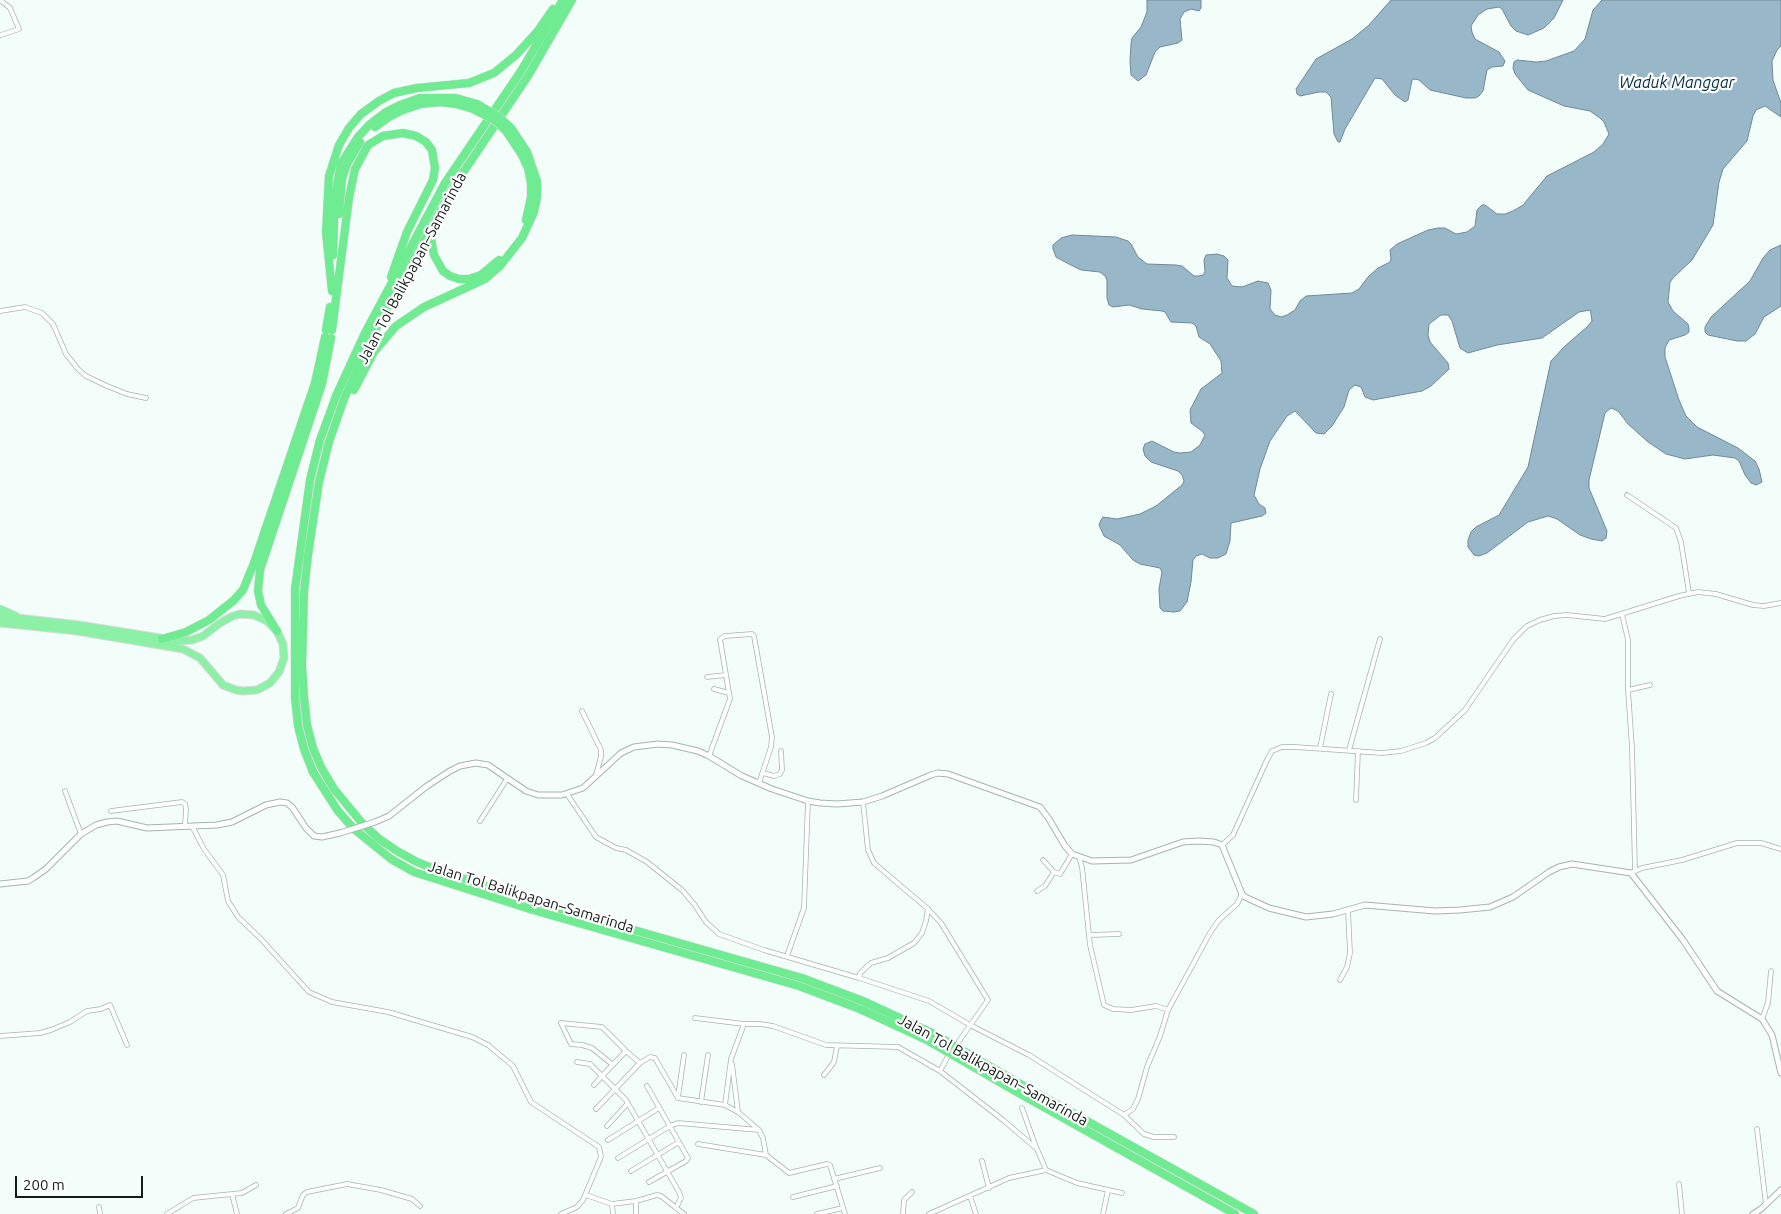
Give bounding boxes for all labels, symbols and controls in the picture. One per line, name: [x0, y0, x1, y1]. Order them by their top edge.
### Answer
water label: Waduk Manggar: [1619, 73, 1735, 93]
street label: Jalan Tol Balikpapan–Samarinda: [354, 169, 470, 367]
street label: Jalan Tol Balikpapan–Samarinda: [426, 857, 636, 937]
street label: Jalan Tol Balikpapan–Samarinda: [895, 1010, 1091, 1130]
scale bar: [18, 1166, 145, 1198]
text: 200 m: [23, 1176, 65, 1193]

